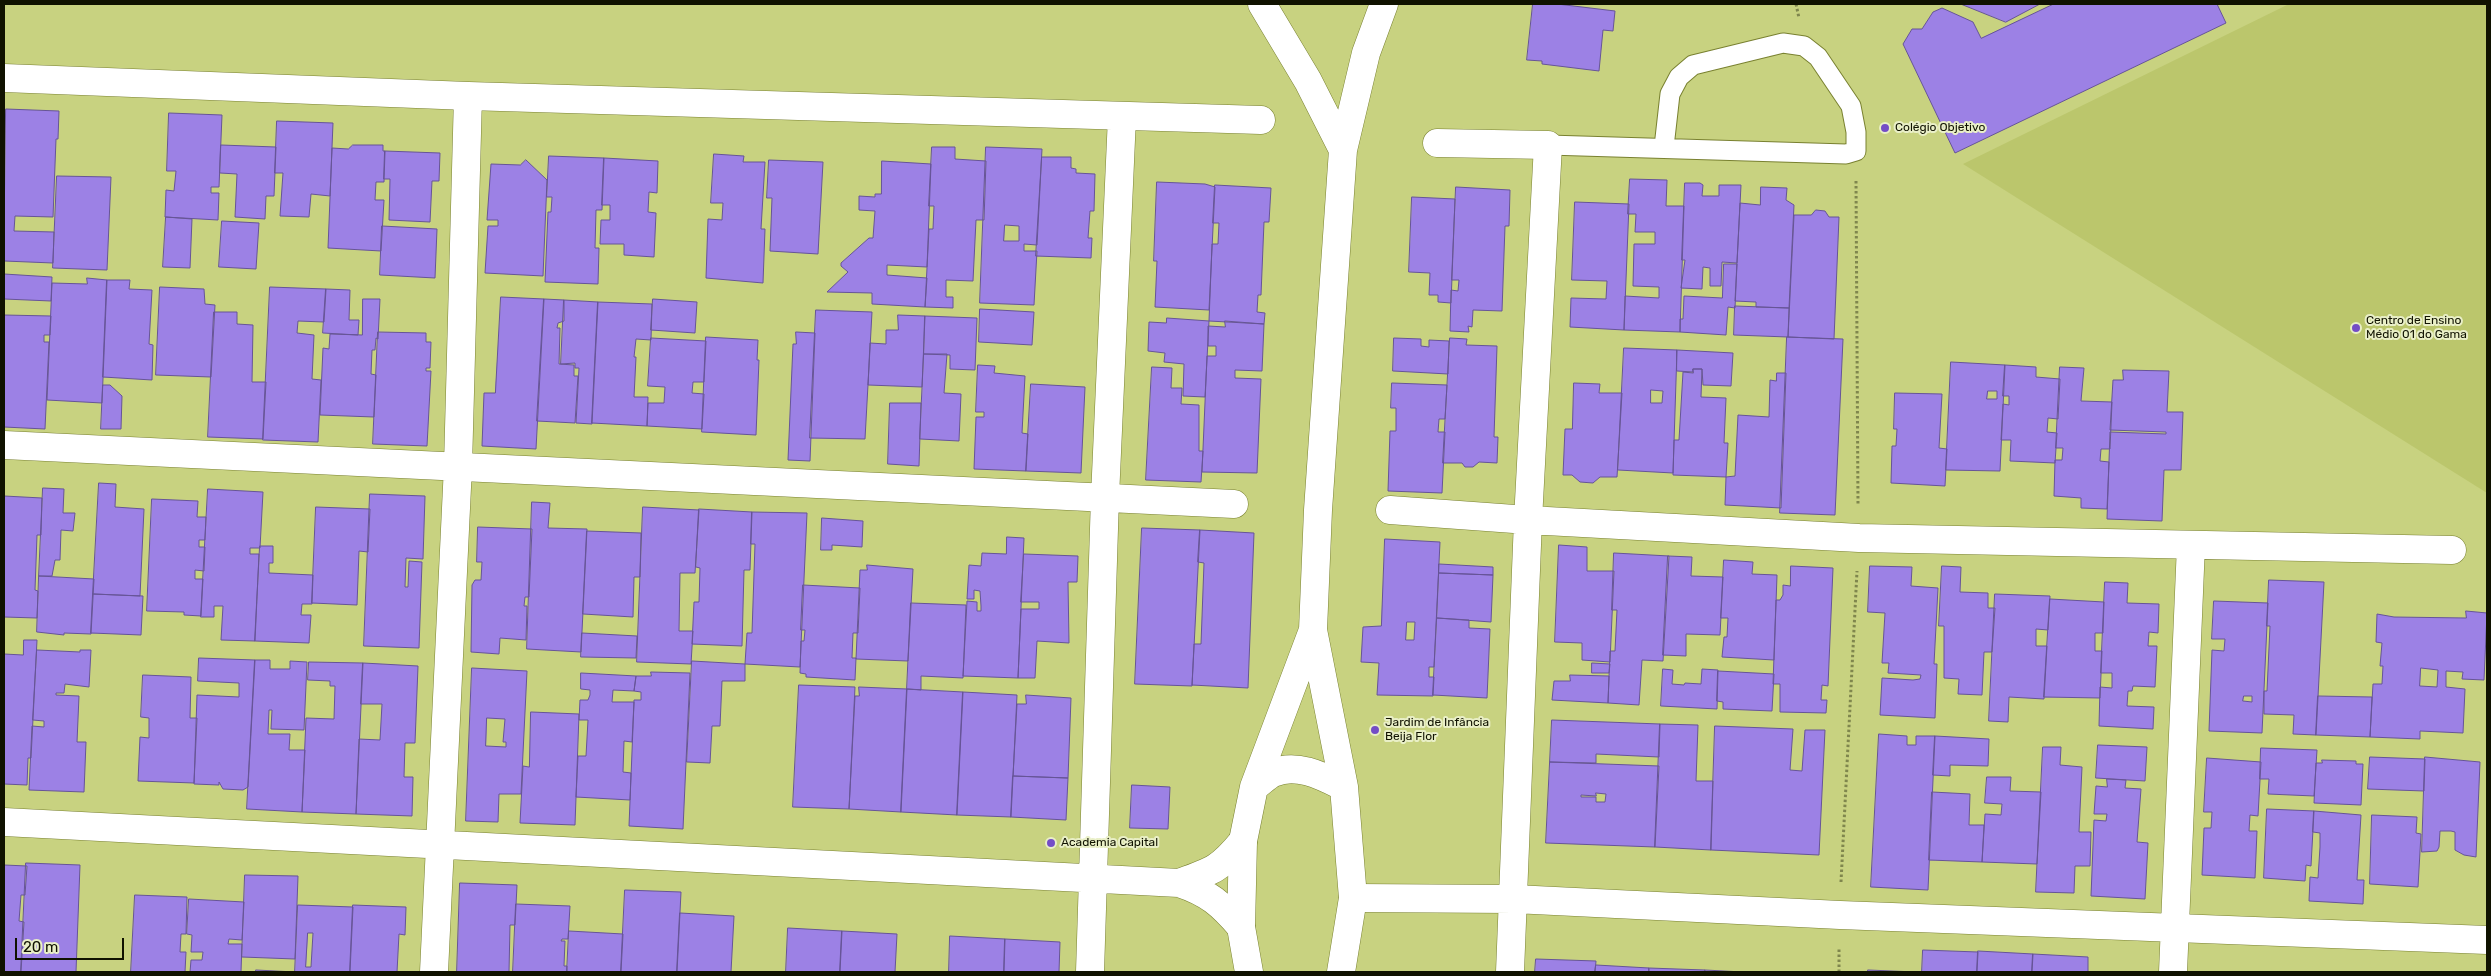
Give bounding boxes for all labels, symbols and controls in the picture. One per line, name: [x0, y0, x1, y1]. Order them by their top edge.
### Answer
place label: Colégio Objetivo: [1895, 121, 1985, 135]
marker: Colégio Objetivo: [1879, 122, 1891, 134]
place label: Centro de Ensino Médio 01 do Gama: [2366, 314, 2467, 342]
marker: Centro de Ensino Médio 01 do Gama: [2350, 322, 2362, 334]
place label: Jardim de Infância Beija Flor: [1385, 716, 1489, 744]
marker: Jardim de Infância Beija Flor: [1369, 724, 1381, 736]
place label: Academia Capital: [1061, 836, 1158, 850]
marker: Academia Capital: [1045, 837, 1057, 849]
scale bar: [18, 928, 126, 960]
text: 20 m: [23, 938, 58, 956]

